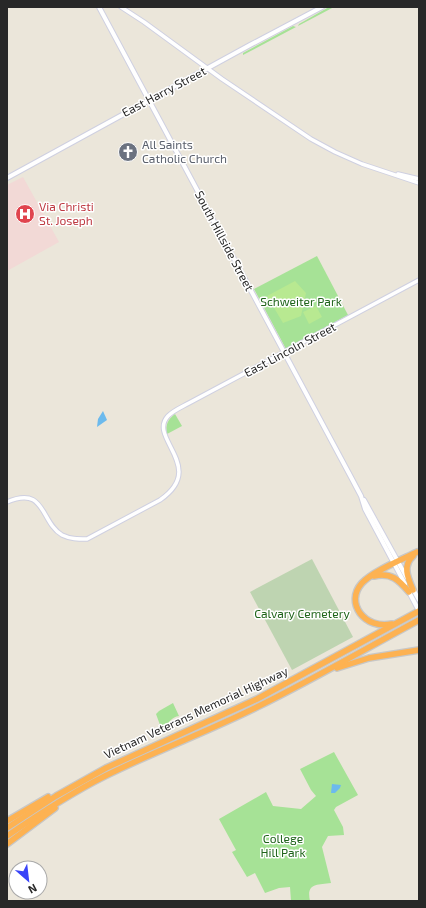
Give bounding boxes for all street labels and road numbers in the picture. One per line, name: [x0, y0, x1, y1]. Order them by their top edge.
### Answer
street label: East Harry Street: [119, 63, 208, 119]
street label: South Hillside Street: [193, 188, 257, 293]
street label: East Lincoln Street: [241, 319, 338, 379]
street label: Vietnam Veterans Memorial Highway: [101, 663, 290, 761]

